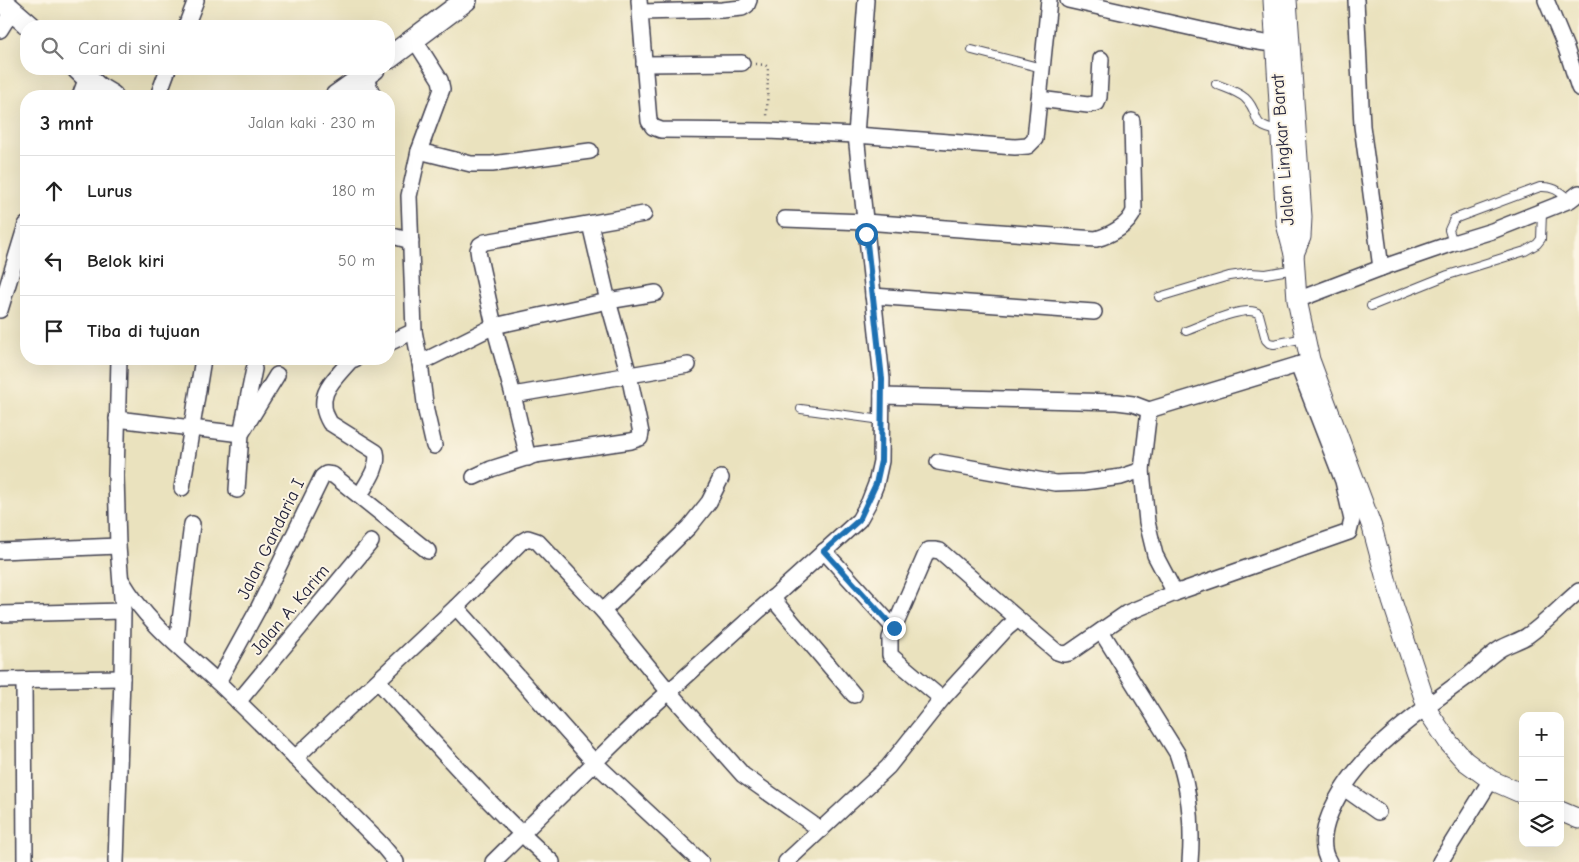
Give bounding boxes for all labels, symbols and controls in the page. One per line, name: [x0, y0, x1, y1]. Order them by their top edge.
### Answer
search box: [20, 20, 395, 75]
icon: search: [38, 34, 66, 62]
text: Cari di sini: [78, 37, 165, 59]
street label: Jalan Lingkar Barat: [1267, 73, 1299, 226]
text: 3 mnt: [40, 111, 93, 135]
text: Jalan kaki · 230 m: [248, 114, 375, 132]
icon: ahead: [40, 177, 68, 205]
text: Lurus: [87, 180, 132, 202]
text: 180 m: [332, 182, 375, 200]
route start: [855, 223, 878, 246]
icon: left: [40, 247, 68, 275]
text: Belok kiri: [87, 250, 164, 272]
text: 50 m: [338, 252, 375, 270]
icon: arrive: [40, 317, 68, 345]
text: Tiba di tujuan: [87, 320, 200, 342]
street label: Jalan Gandaria I: [233, 475, 309, 603]
street label: Jalan A. Karim: [246, 561, 334, 659]
route end: [883, 617, 906, 640]
map controls: [1519, 712, 1564, 847]
button: +: [1519, 712, 1564, 757]
button: −: [1519, 757, 1564, 802]
button: layers: [1519, 802, 1564, 847]

